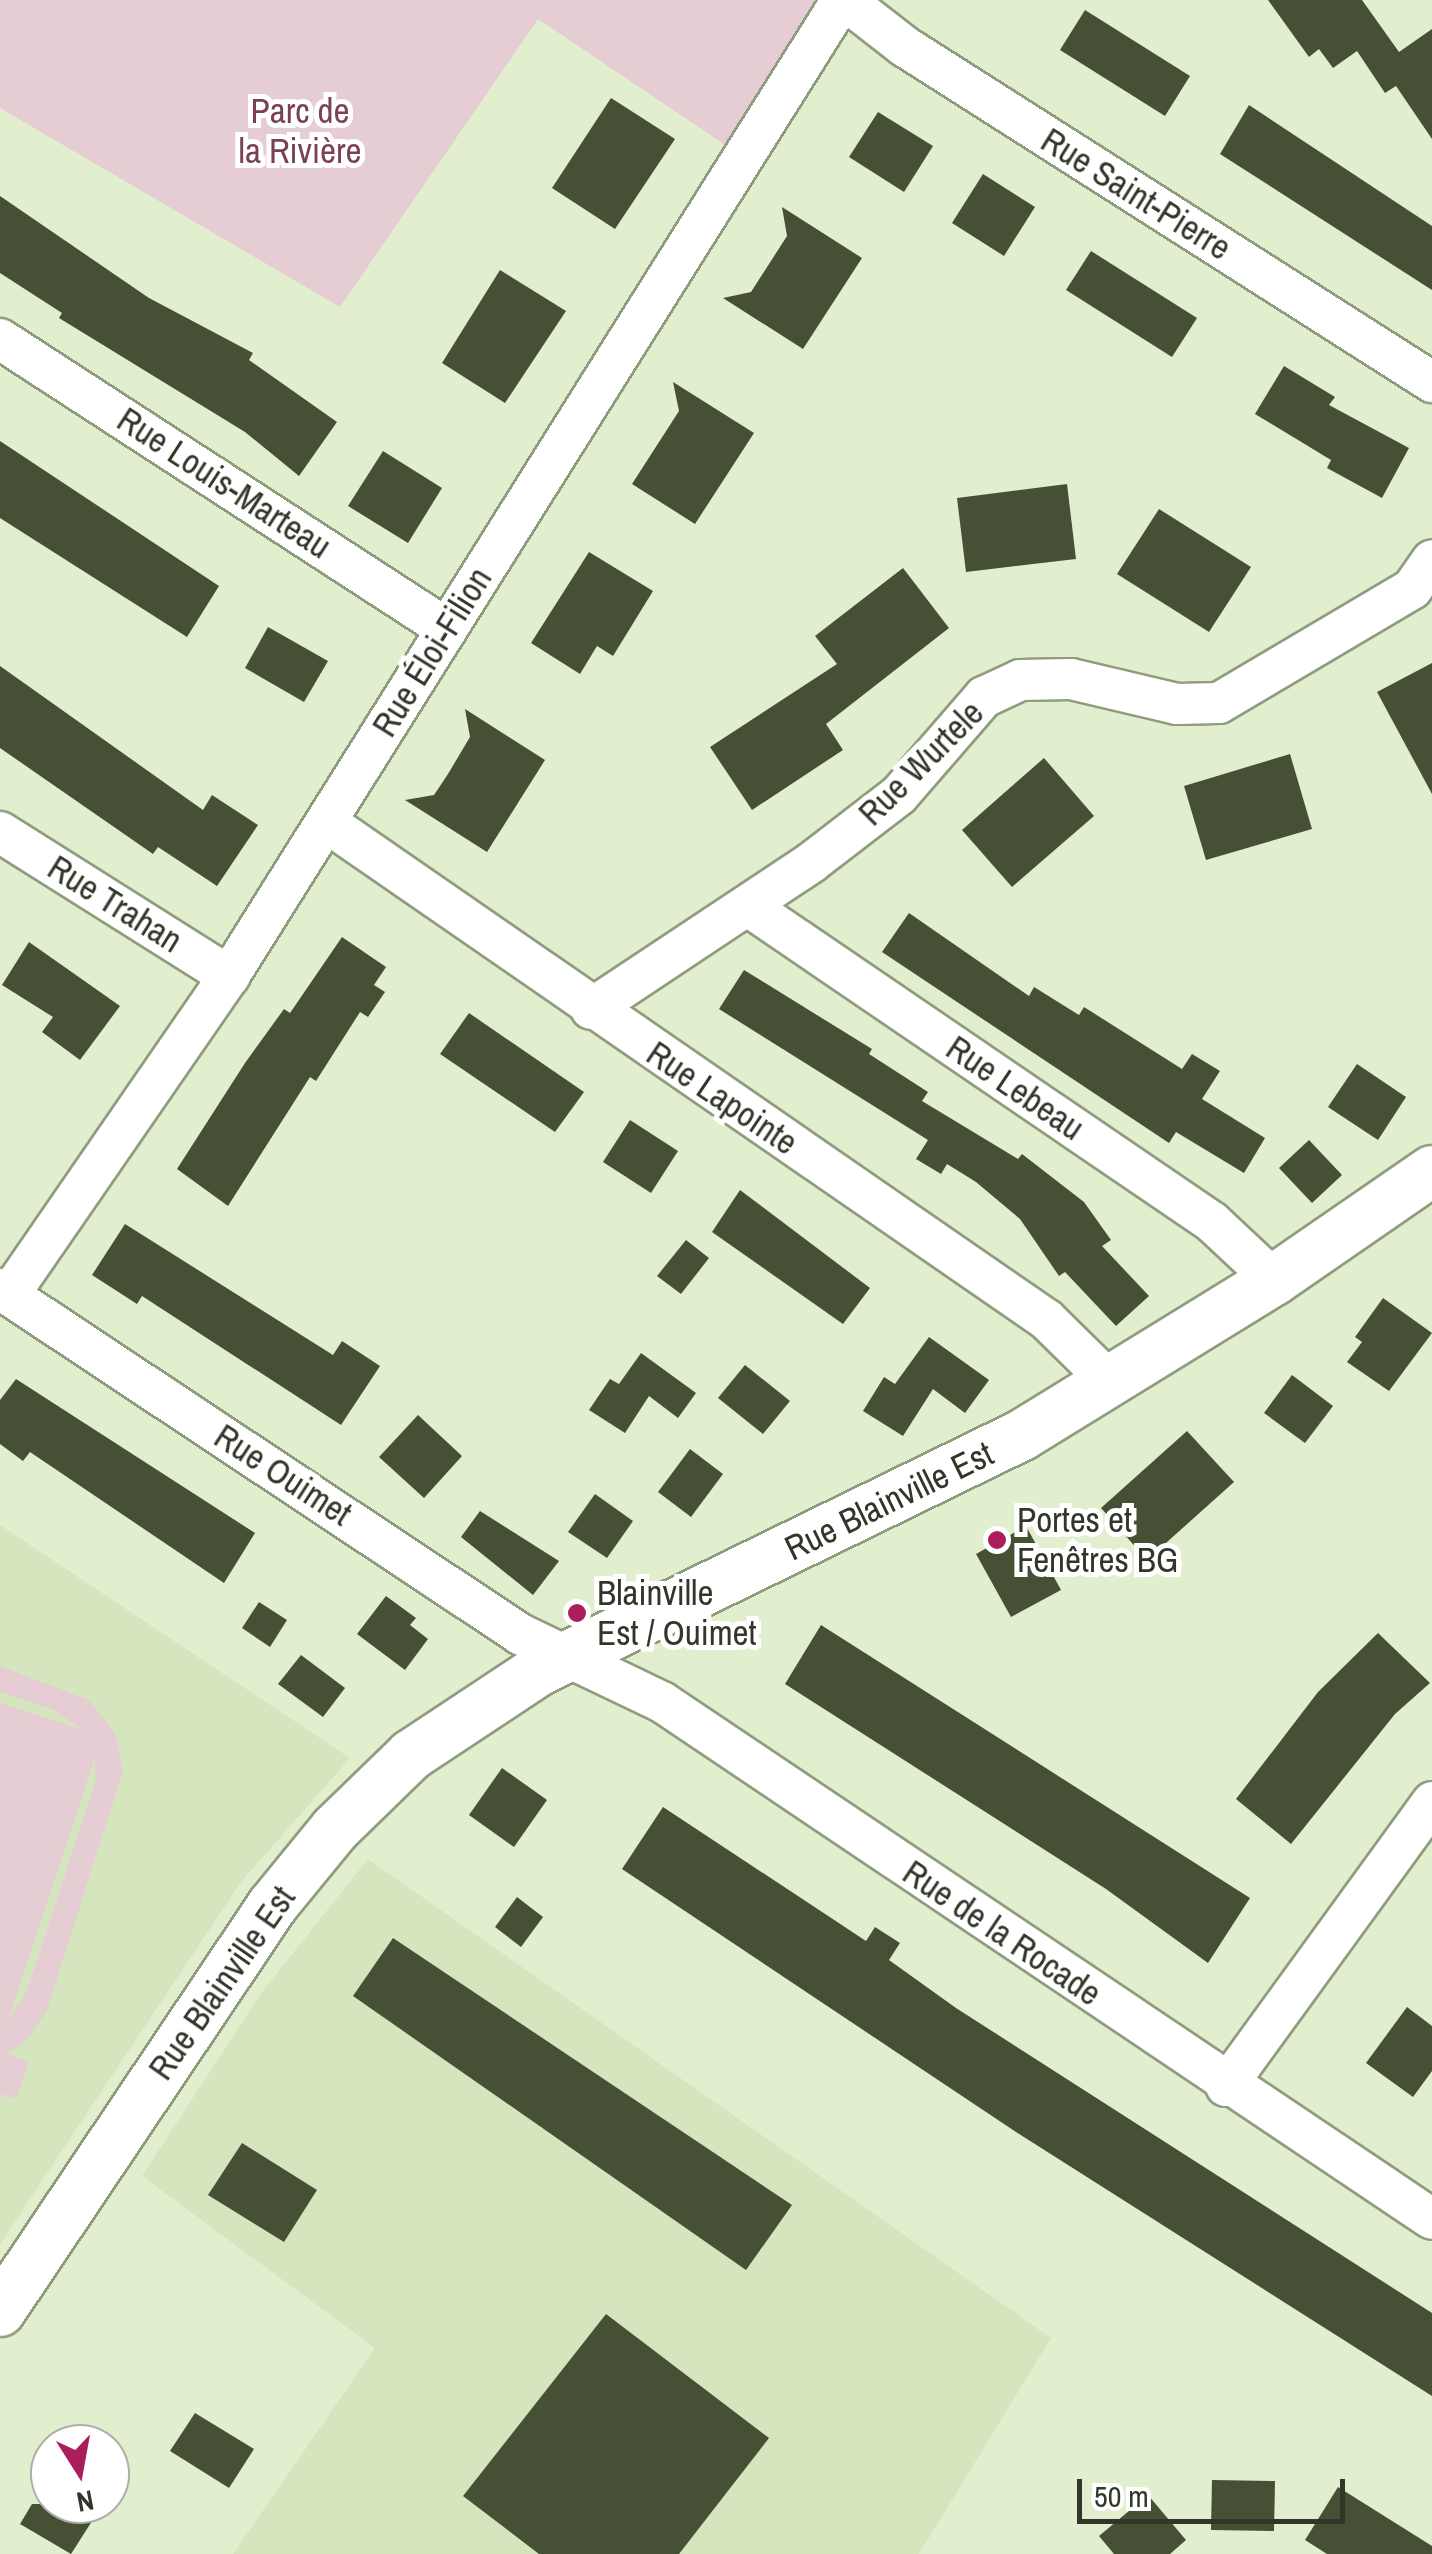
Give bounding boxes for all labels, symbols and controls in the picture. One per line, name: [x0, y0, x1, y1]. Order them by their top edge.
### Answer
park label: Parc de la Rivière: [239, 90, 361, 172]
street label: Rue Saint-Pierre: [1034, 119, 1238, 269]
street label: Rue Louis-Marteau: [110, 398, 338, 568]
street label: Rue Éloi-Filion: [363, 560, 501, 744]
street label: Rue Wurtele: [850, 692, 992, 834]
street label: Rue Trahan: [40, 846, 190, 962]
street label: Rue Lebeau: [938, 1027, 1092, 1149]
street label: Rue Lapointe: [639, 1032, 805, 1164]
street label: Rue Ouimet: [207, 1415, 359, 1535]
street label: Rue Blainville Est: [778, 1432, 1000, 1570]
place label: Portes et Fenêtres BG: [1017, 1499, 1178, 1581]
marker: Portes et Fenêtres BG: [986, 1529, 1008, 1551]
place label: Blainville Est / Ouimet: [597, 1572, 757, 1654]
marker: Blainville Est / Ouimet: [566, 1602, 588, 1624]
street label: Rue de la Rocade: [895, 1851, 1109, 2015]
street label: Rue Blainville Est: [140, 1878, 304, 2088]
north arrow: [30, 2424, 130, 2524]
scale bar: [1082, 2459, 1350, 2521]
text: 50 m: [1094, 2476, 1149, 2516]
text: N: [74, 2481, 97, 2522]

